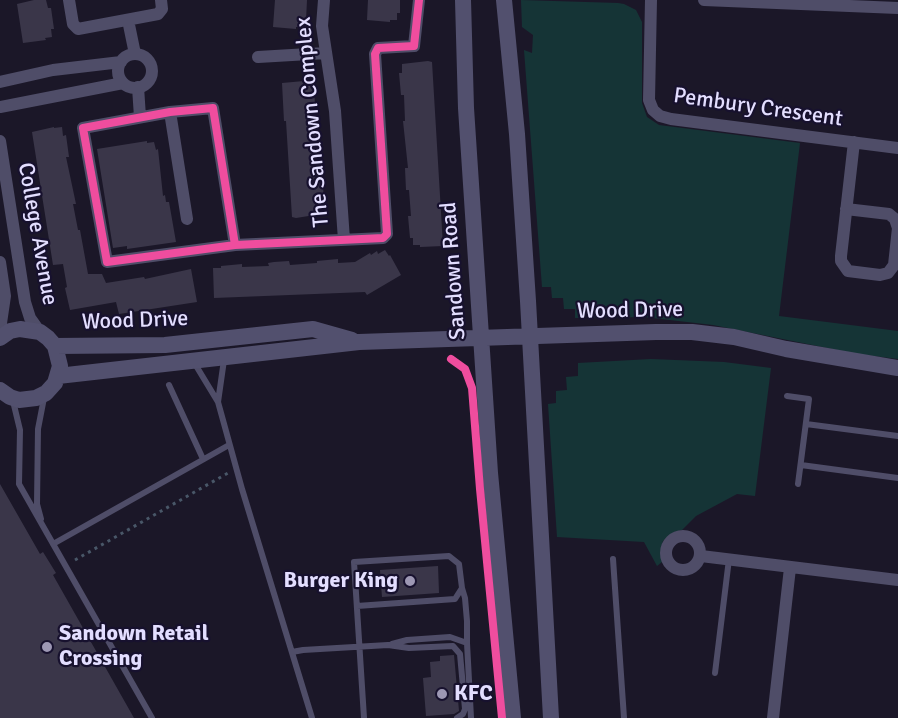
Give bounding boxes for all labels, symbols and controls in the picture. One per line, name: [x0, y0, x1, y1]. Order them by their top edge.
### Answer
street label: The Sandown Complex: [291, 16, 335, 228]
street label: Pembury Crescent: [672, 83, 844, 133]
street label: College Avenue: [11, 161, 63, 307]
street label: Sandown Road: [436, 201, 472, 341]
street label: Wood Drive: [577, 297, 683, 325]
street label: Wood Drive: [81, 306, 189, 336]
place label: Burger King: [284, 568, 398, 594]
marker: Burger King: [403, 574, 417, 588]
place label: Sandown Retail Crossing: [59, 621, 209, 672]
marker: Sandown Retail Crossing: [40, 640, 54, 654]
place label: KFC: [454, 681, 493, 707]
marker: KFC: [435, 687, 449, 701]

